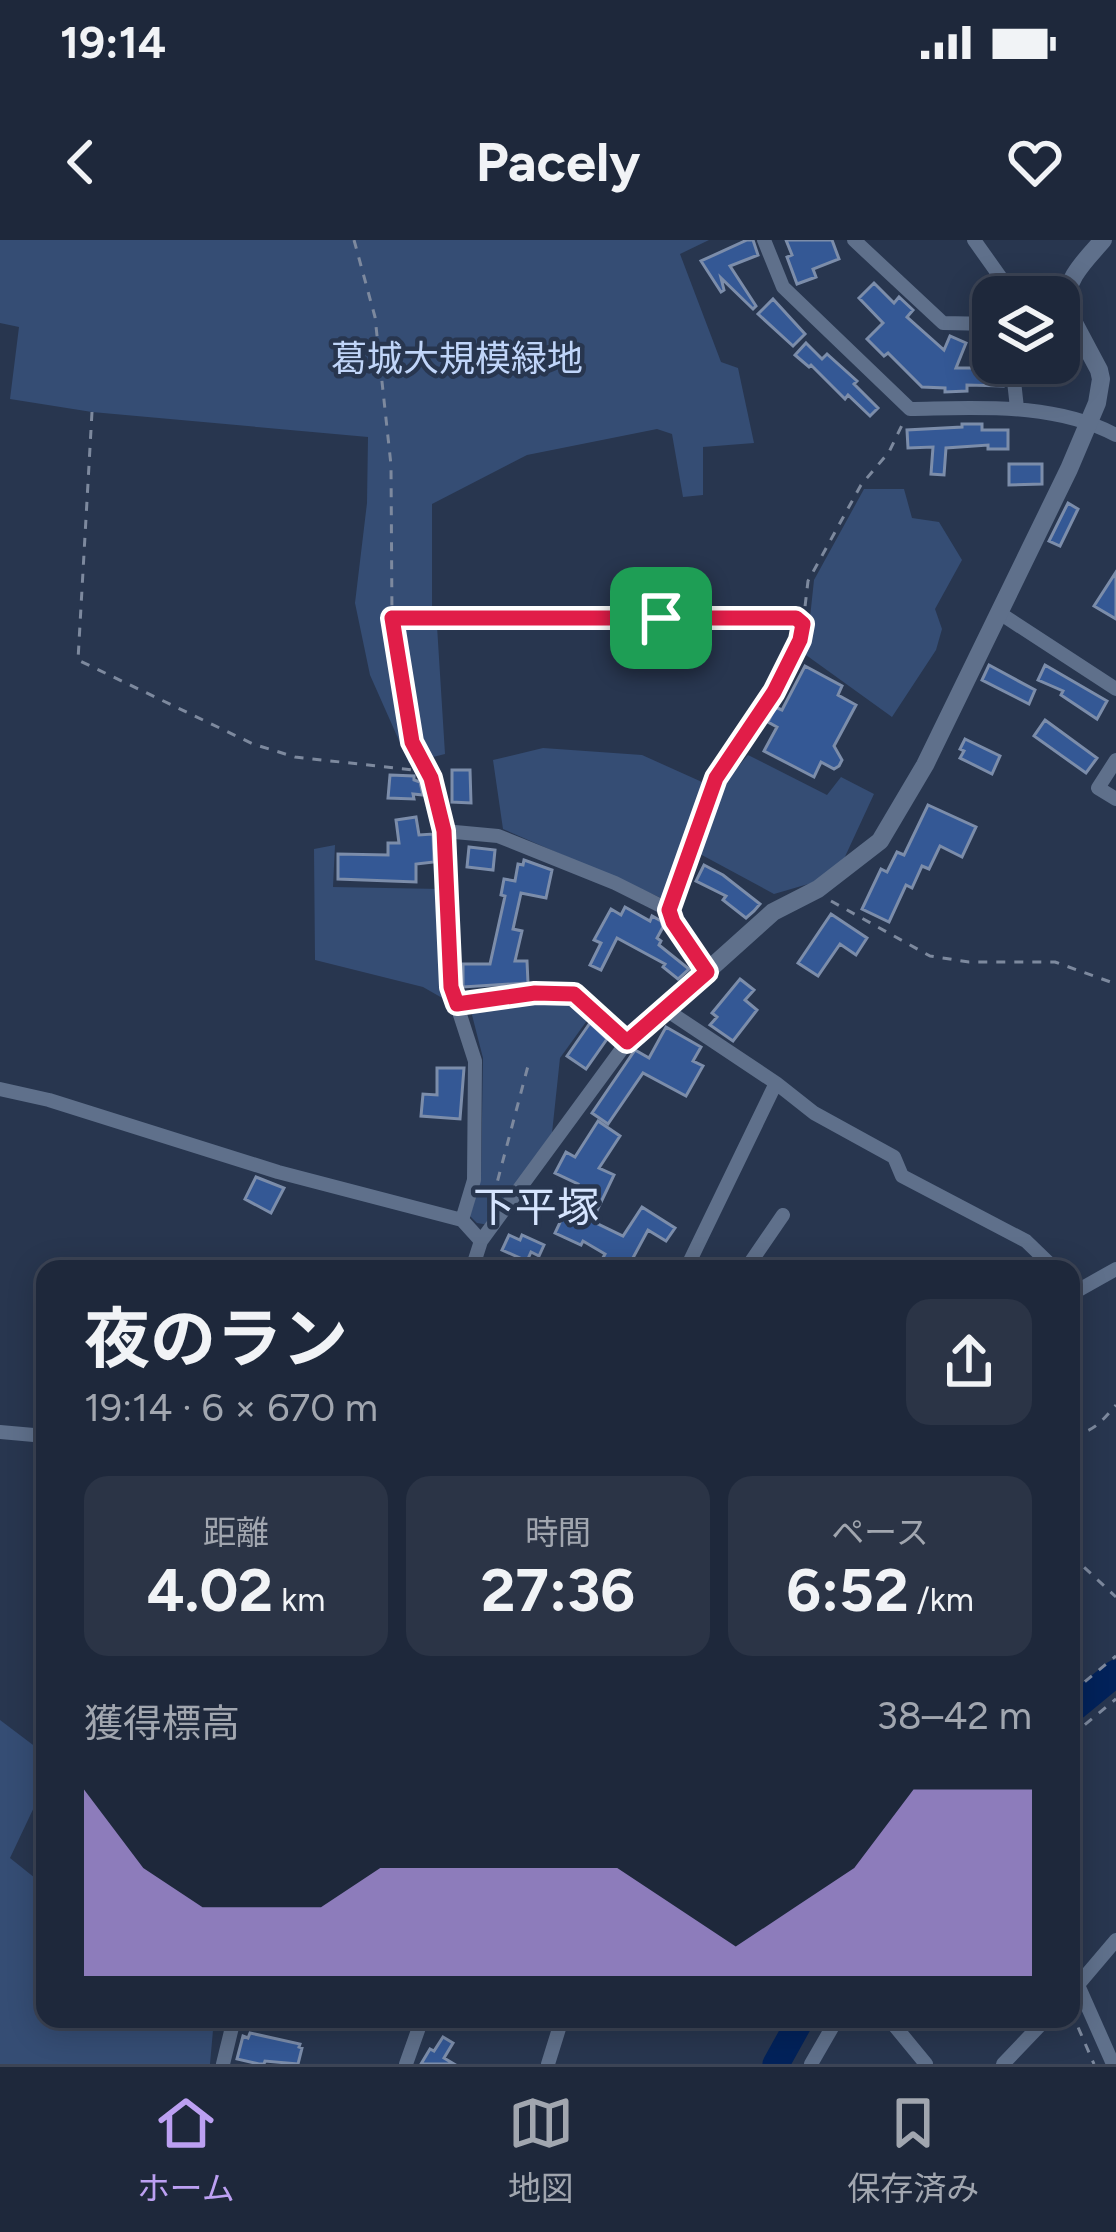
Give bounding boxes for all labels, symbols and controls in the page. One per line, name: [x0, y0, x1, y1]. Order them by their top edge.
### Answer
text: 19:14: [60, 15, 166, 69]
icon: back: [48, 129, 114, 195]
icon: heart: [1002, 129, 1068, 195]
text: Pacely: [476, 130, 640, 195]
map controls: [972, 276, 1080, 384]
button: layers: [972, 276, 1080, 384]
park label: 葛城大規模緑地: [331, 337, 583, 380]
pin: [610, 567, 712, 669]
icon: arrive: [628, 585, 694, 651]
district label: 下平塚: [473, 1182, 599, 1233]
text: 夜のラン: [84, 1299, 348, 1379]
button: share: [906, 1299, 1032, 1425]
text: 19:14 · 6 × 670 m: [84, 1384, 378, 1431]
text: 距離: [203, 1513, 269, 1552]
text: 時間: [525, 1513, 591, 1552]
text: ペース: [831, 1513, 929, 1552]
text: 4.02: [147, 1554, 273, 1626]
text: 27:36: [481, 1554, 635, 1626]
text: 6:52: [786, 1554, 909, 1626]
text: km: [273, 1580, 325, 1619]
text: /km: [909, 1580, 974, 1619]
text: 38–42 m: [877, 1692, 1032, 1739]
text: 獲得標高: [84, 1700, 240, 1747]
tab: ホーム: [137, 2090, 235, 2210]
tab: 地図: [508, 2090, 574, 2210]
tab: 保存済み: [847, 2090, 979, 2210]

